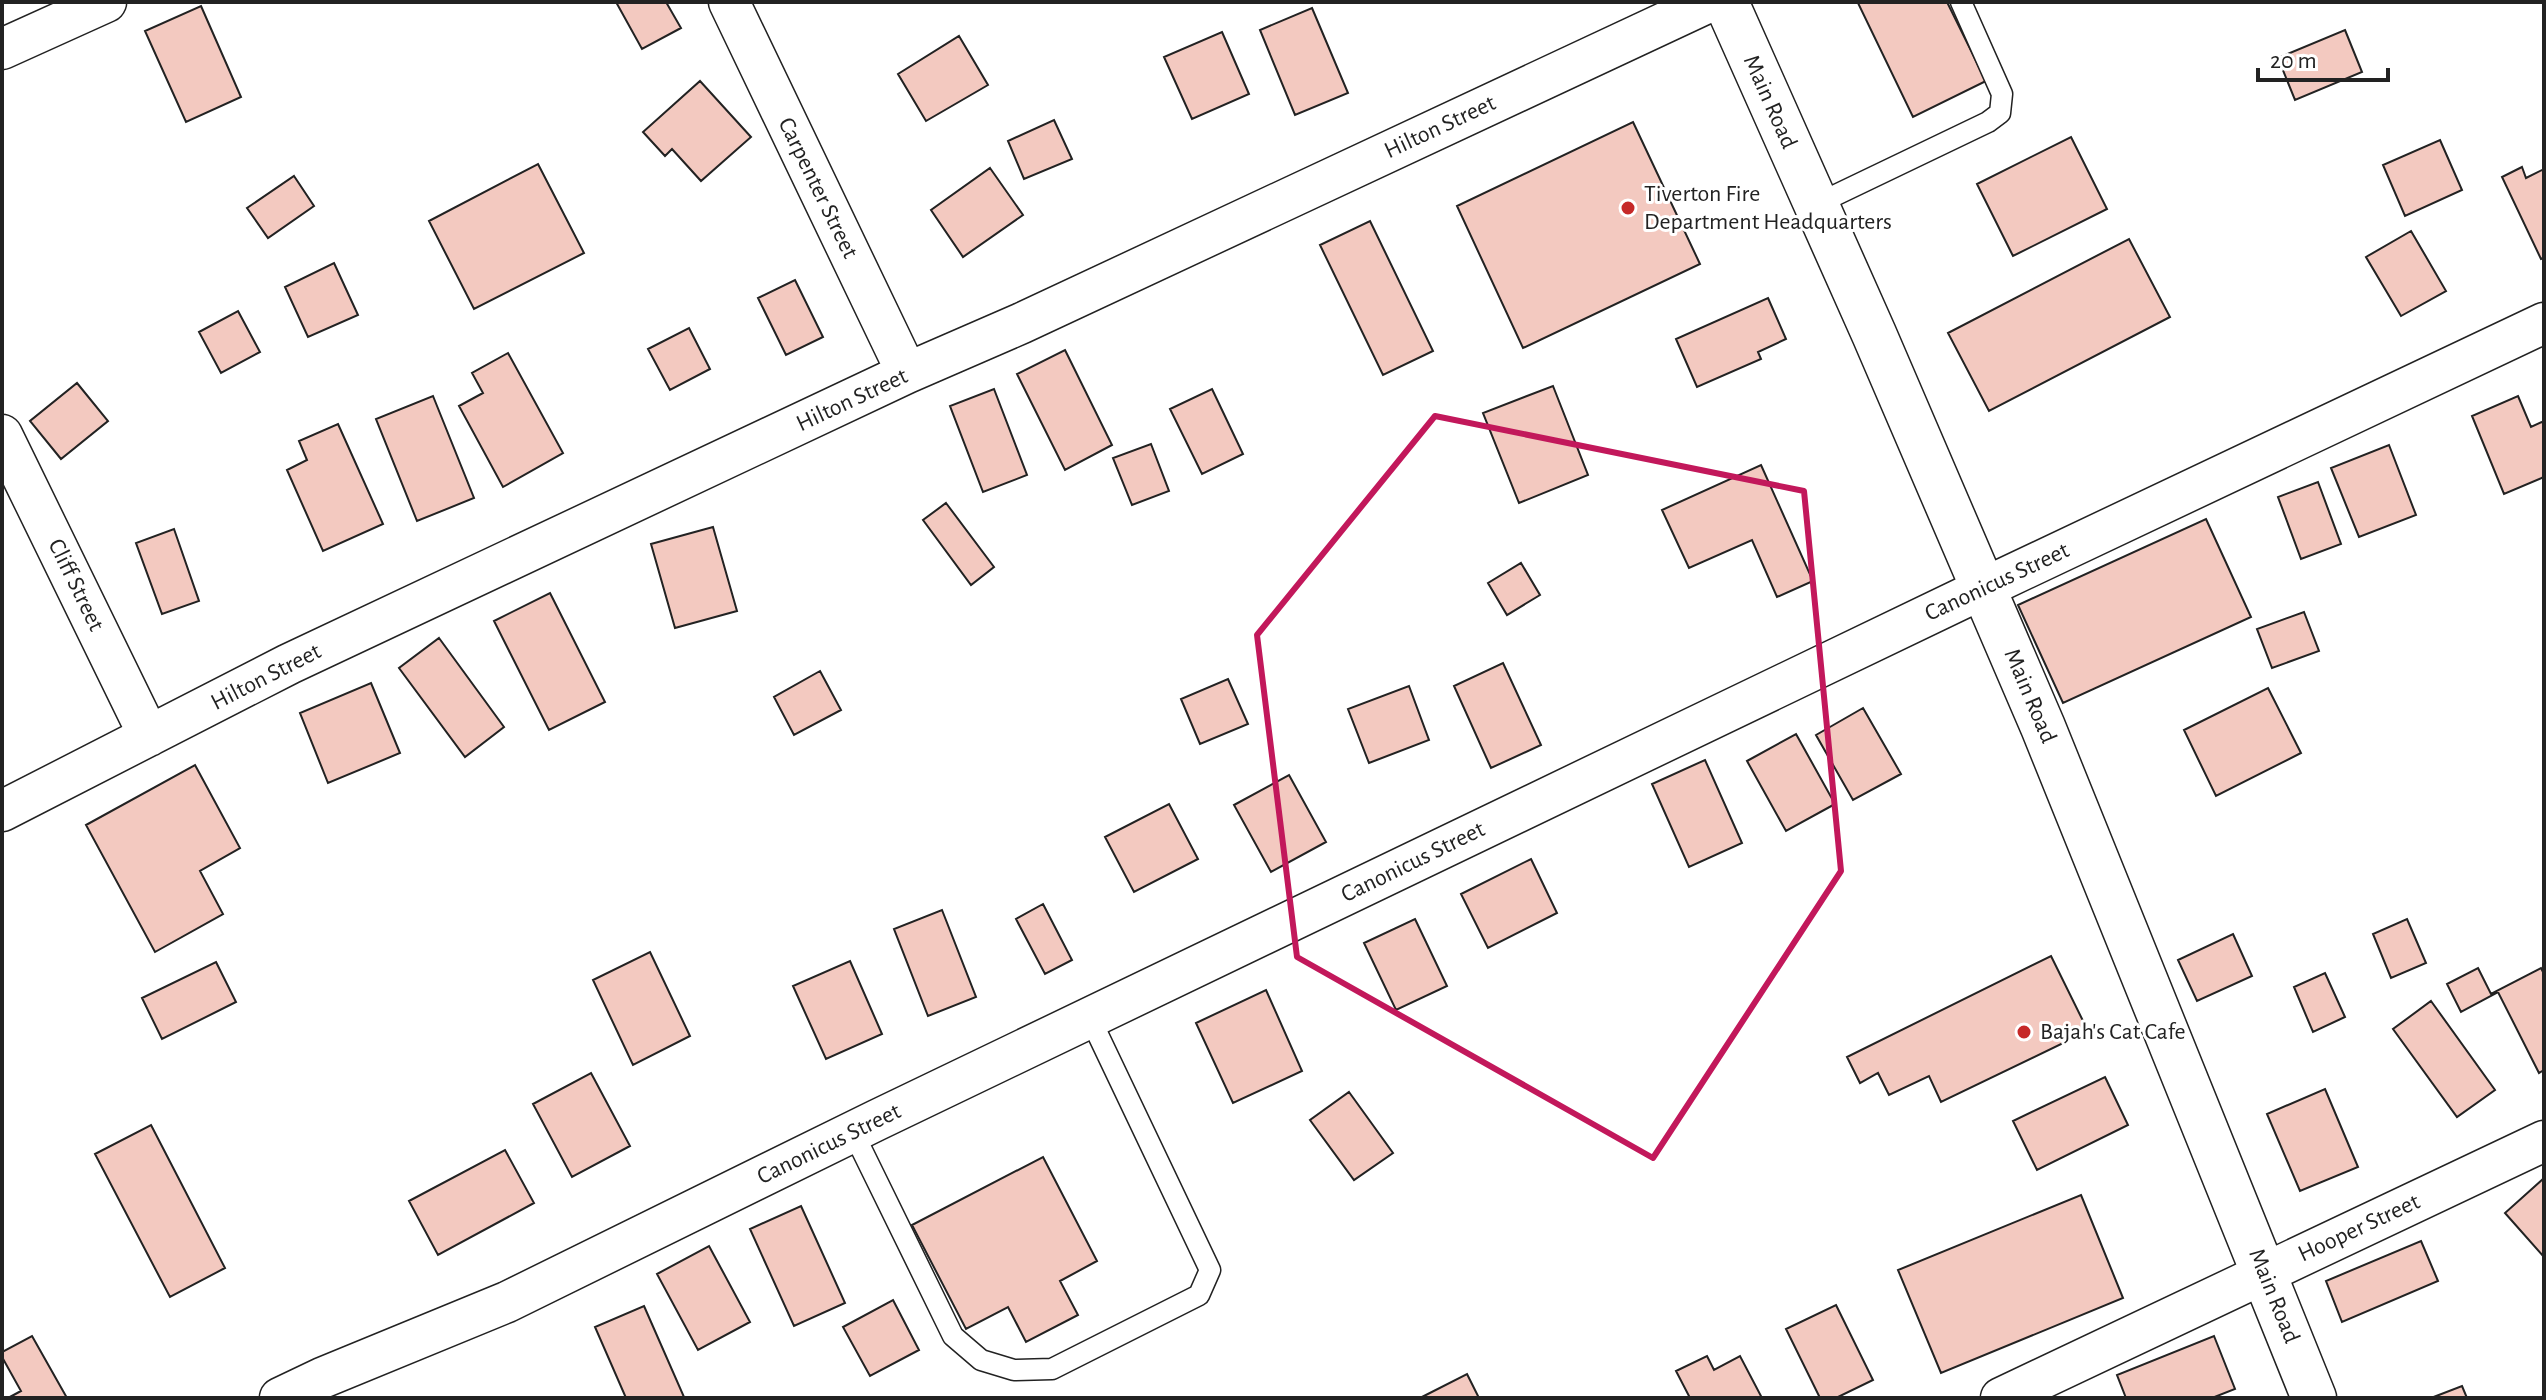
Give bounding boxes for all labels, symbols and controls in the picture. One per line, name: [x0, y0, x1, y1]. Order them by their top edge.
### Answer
scale bar: [2258, 32, 2388, 82]
text: 20 m: [2270, 49, 2317, 73]
street label: Main Road: [1739, 52, 1801, 152]
street label: Hilton Street: [1381, 91, 1500, 163]
street label: Carpenter Street: [774, 114, 863, 262]
place label: Tiverton Fire Department Headquarters: [1644, 182, 1892, 234]
marker: Tiverton Fire Department Headquarters: [1619, 199, 1637, 217]
street label: Hilton Street: [793, 364, 912, 436]
street label: Cliff Street: [43, 535, 109, 635]
street label: Canonicus Street: [1921, 538, 2073, 626]
street label: Hilton Street: [207, 639, 325, 715]
street label: Main Road: [1999, 645, 2061, 747]
street label: Canonicus Street: [1338, 817, 1489, 907]
place label: Bajah's Cat Cafe: [2040, 1020, 2186, 1044]
marker: Bajah's Cat Cafe: [2015, 1023, 2033, 1041]
street label: Canonicus Street: [754, 1099, 905, 1189]
street label: Hooper Street: [2295, 1189, 2424, 1267]
street label: Main Road: [2244, 1245, 2304, 1347]

